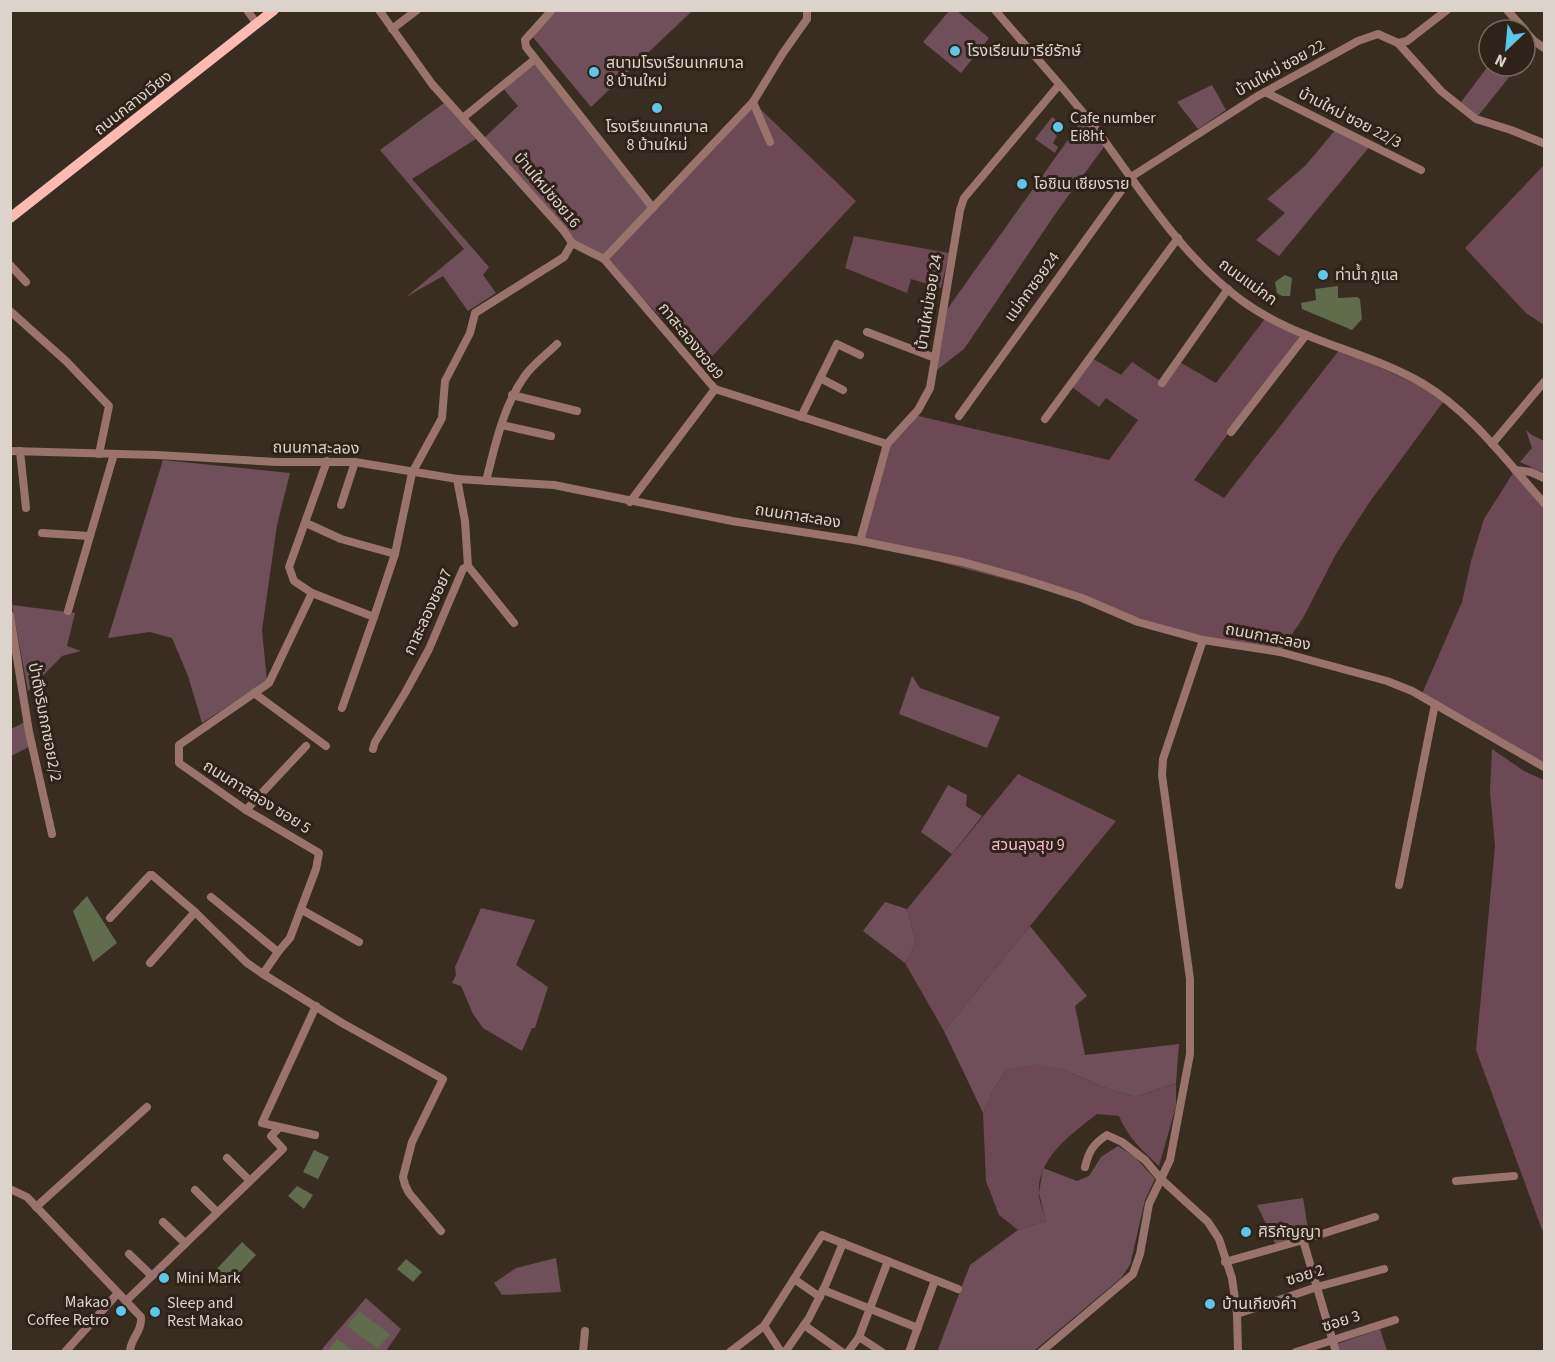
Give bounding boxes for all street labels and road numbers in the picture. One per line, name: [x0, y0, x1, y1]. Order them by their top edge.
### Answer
street label: บ้านใหม่ ซอย 22: [1231, 34, 1329, 102]
street label: ถนนกลางเวียง: [89, 66, 177, 140]
street label: บ้านใหม่ ซอย 22/3: [1295, 82, 1405, 154]
street label: บ้านใหม่ซอย16: [509, 147, 585, 233]
street label: แม่กกซอย24: [999, 247, 1065, 326]
street label: บ้านใหม่ซอย 24: [911, 253, 947, 351]
street label: ถนนแม่กก: [1214, 253, 1282, 311]
street label: กาสะลองซอย9: [653, 298, 729, 384]
street label: ถนนกาสะลอง: [272, 436, 360, 460]
street label: ถนนกาสะลอง: [753, 498, 843, 534]
street label: กาสะลองซอย7: [398, 565, 458, 659]
street label: ถนนกาสะลอง: [1223, 618, 1313, 656]
street label: ป่าตึงริมกกซอย2/2: [23, 661, 67, 783]
street label: ถนนกาสลอง ซอย 5: [199, 755, 315, 839]
street label: ซอย 2: [1283, 1259, 1327, 1291]
street label: ซอย 3: [1319, 1305, 1363, 1337]

